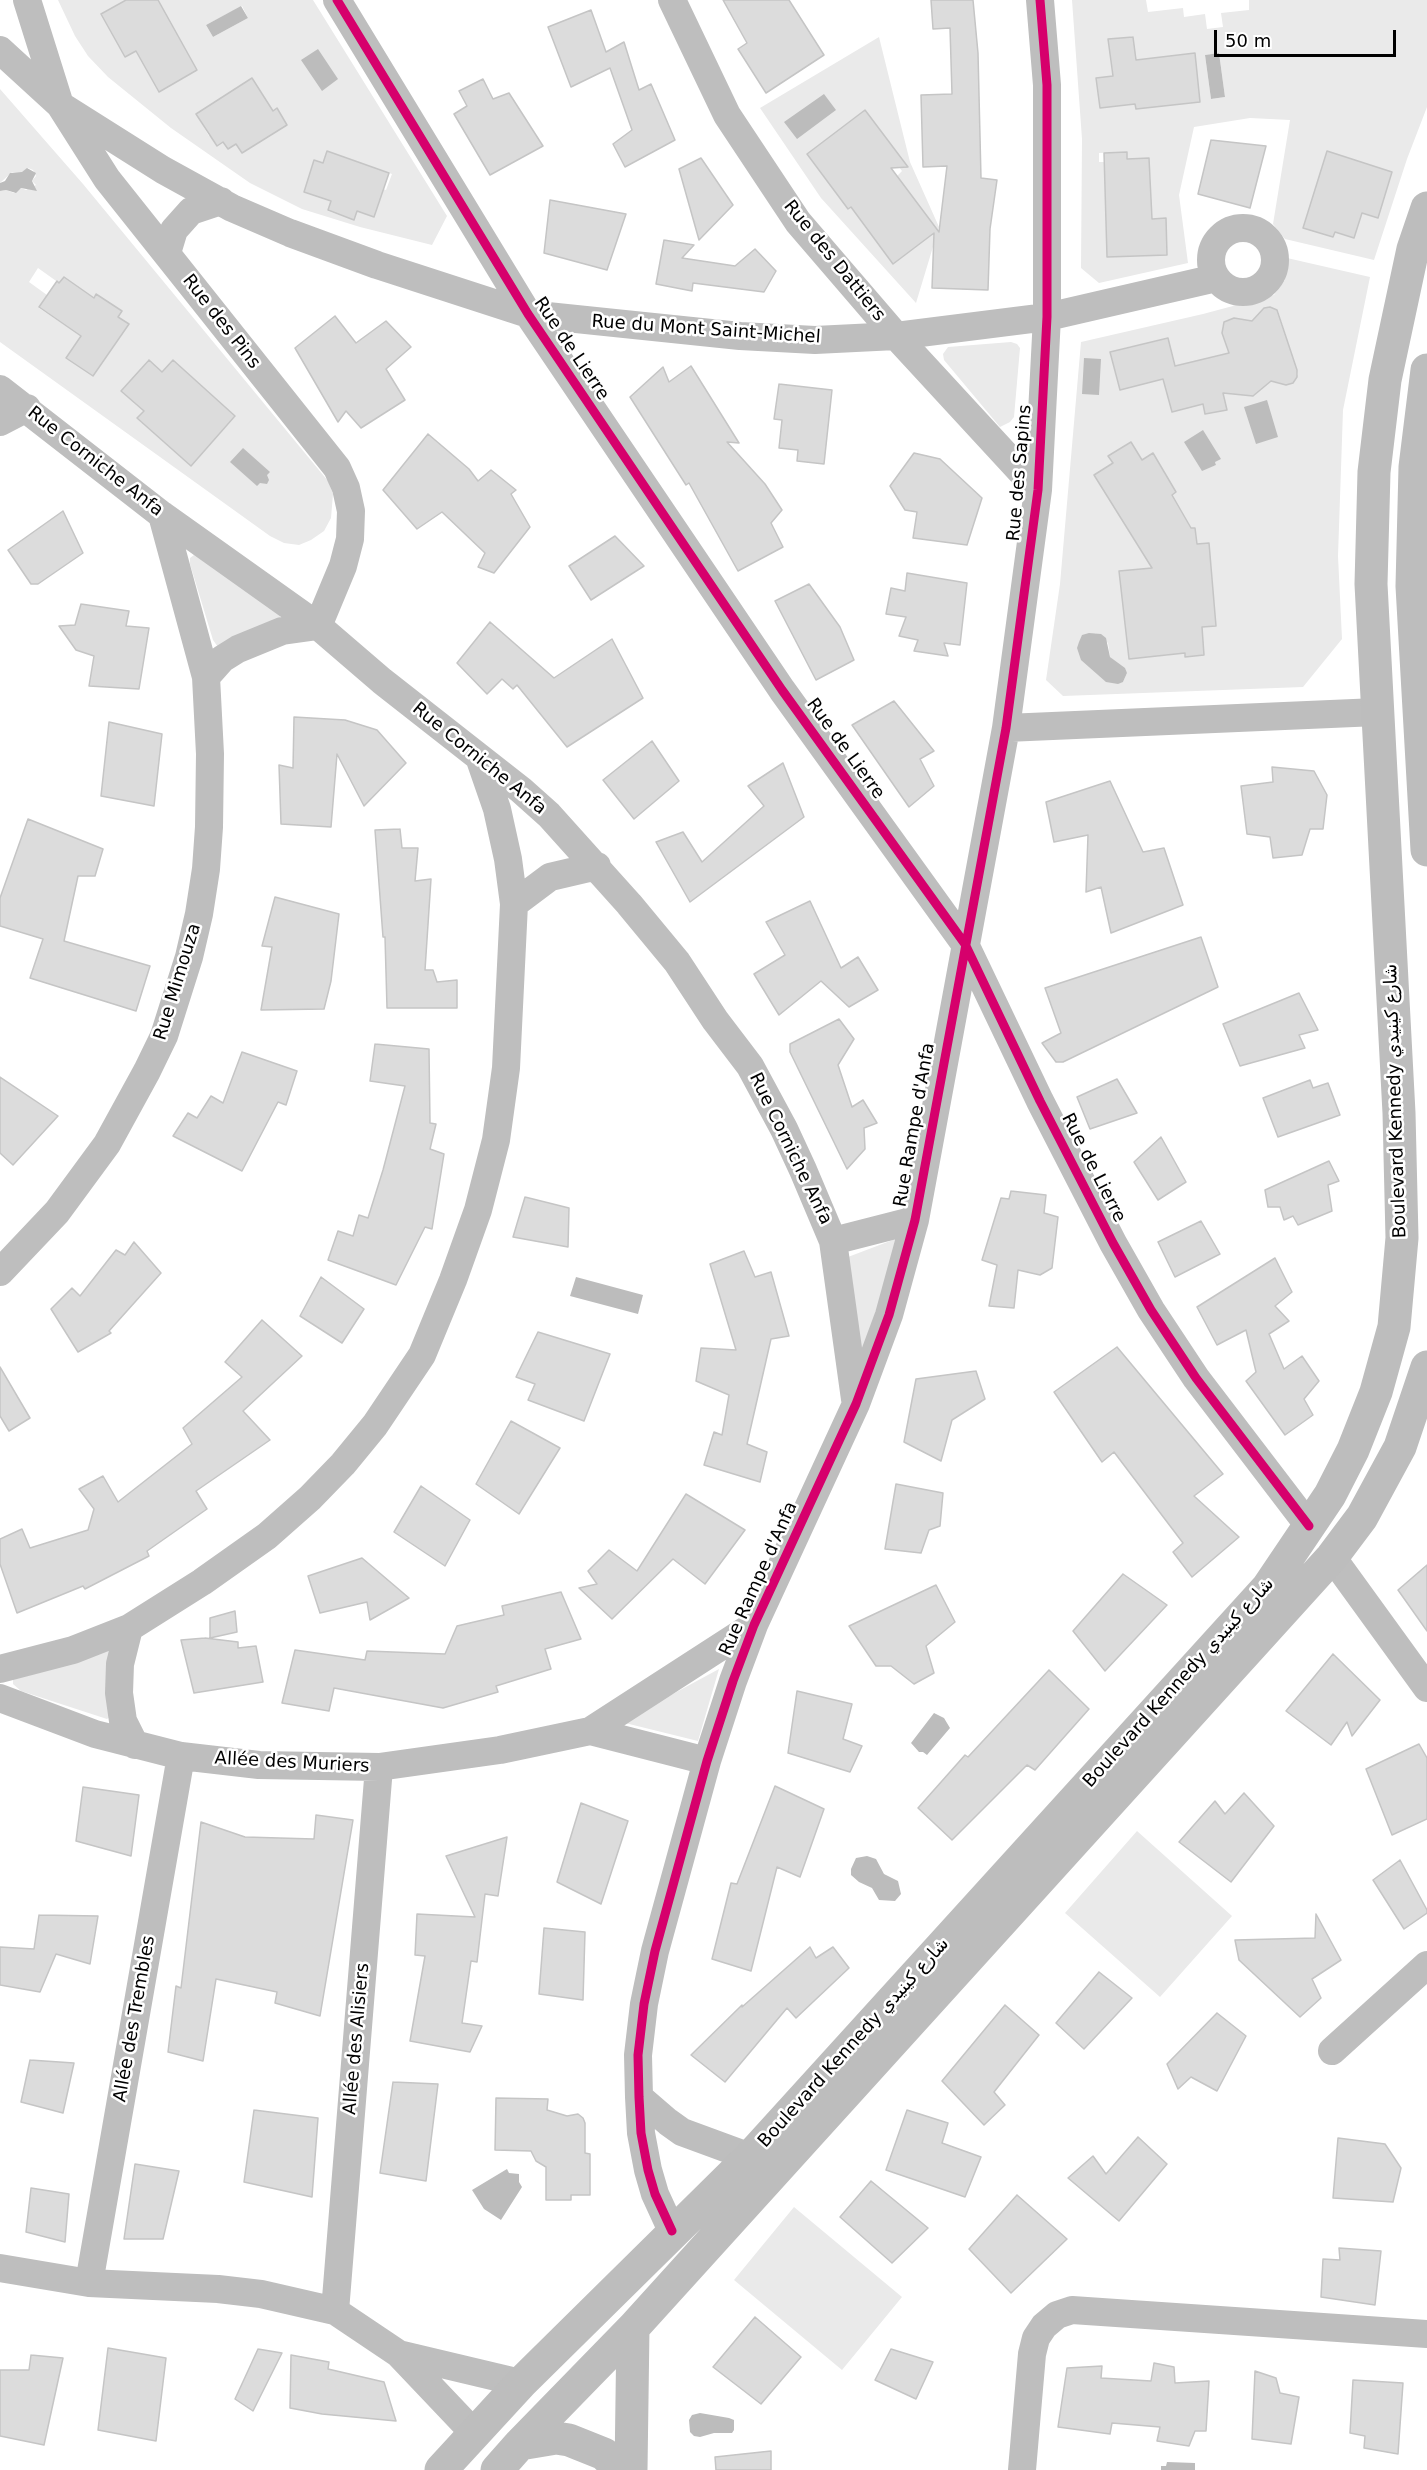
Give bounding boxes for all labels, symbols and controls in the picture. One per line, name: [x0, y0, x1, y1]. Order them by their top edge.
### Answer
scale bar: [1217, 18, 1398, 56]
text: 50 m: [1225, 30, 1271, 51]
street label: Rue des Dattiers: [779, 196, 889, 326]
street label: Rue des Pins: [177, 271, 265, 373]
street label: Rue de Lierre: [529, 293, 613, 405]
street label: Rue du Mont Saint-Michel: [591, 311, 821, 349]
street label: Rue Corniche Anfa: [23, 402, 167, 522]
street label: Rue des Sapins: [1003, 404, 1037, 542]
street label: Rue de Lierre: [801, 694, 889, 804]
street label: Rue Corniche Anfa: [408, 698, 550, 820]
street label: Rue Mimouza: [150, 921, 206, 1043]
street label: Boulevard Kennedy شارع كينيدي: [1380, 963, 1412, 1239]
street label: Rue Rampe d'Anfa: [890, 1041, 940, 1209]
street label: Rue Corniche Anfa: [744, 1070, 836, 1228]
street label: Rue de Lierre: [1056, 1110, 1130, 1226]
street label: Rue Rampe d'Anfa: [715, 1499, 803, 1659]
street label: Boulevard Kennedy شارع كينيدي: [1079, 1574, 1279, 1792]
street label: Allée des Muriers: [214, 1748, 370, 1778]
street label: Allée des Trembles: [110, 1934, 160, 2104]
street label: Boulevard Kennedy شارع كينيدي: [754, 1934, 954, 2152]
street label: Allée des Alisiers: [340, 1962, 374, 2116]

